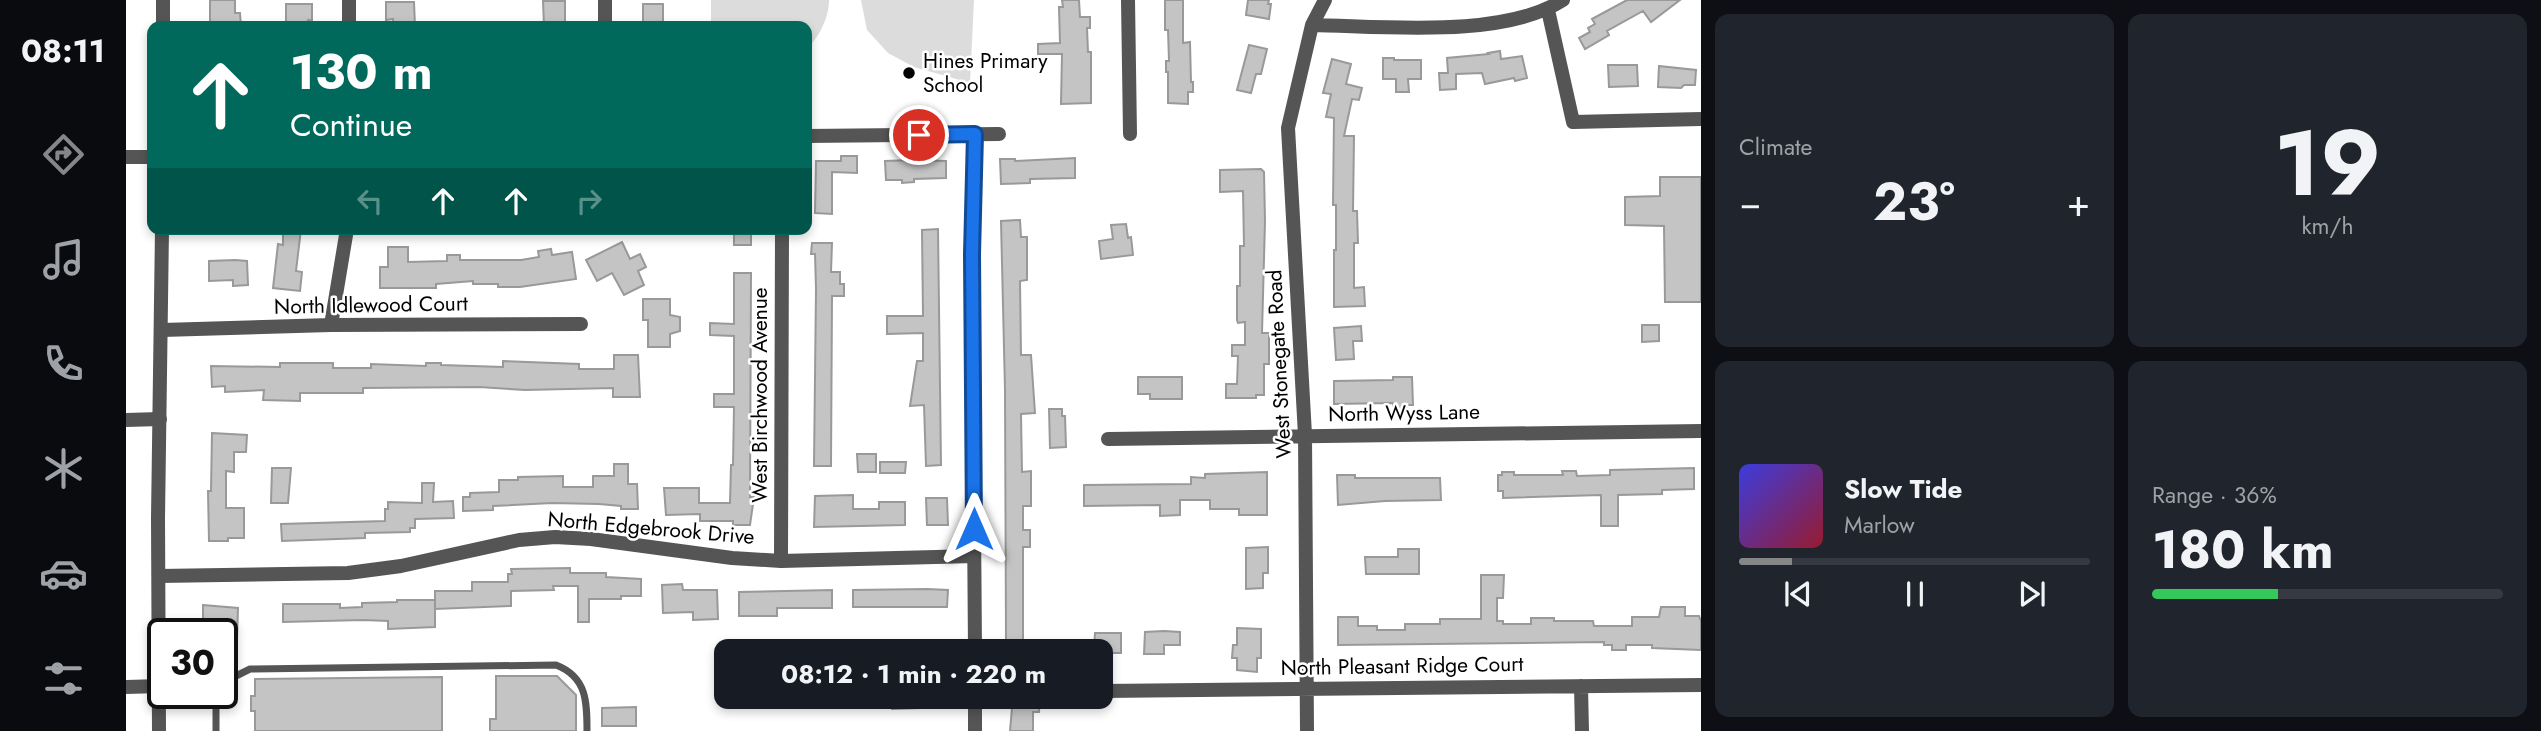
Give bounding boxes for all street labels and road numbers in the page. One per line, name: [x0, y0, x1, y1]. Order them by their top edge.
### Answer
street label: West Stonegate Road: [1259, 269, 1299, 459]
street label: West Birchwood Avenue: [745, 287, 775, 503]
street label: North Idlewood Court: [274, 288, 468, 322]
street label: North Wyss Lane: [1328, 397, 1480, 429]
street label: North Edgebrook Drive: [546, 504, 756, 552]
street label: North Pleasant Ridge Court: [1280, 649, 1524, 683]

